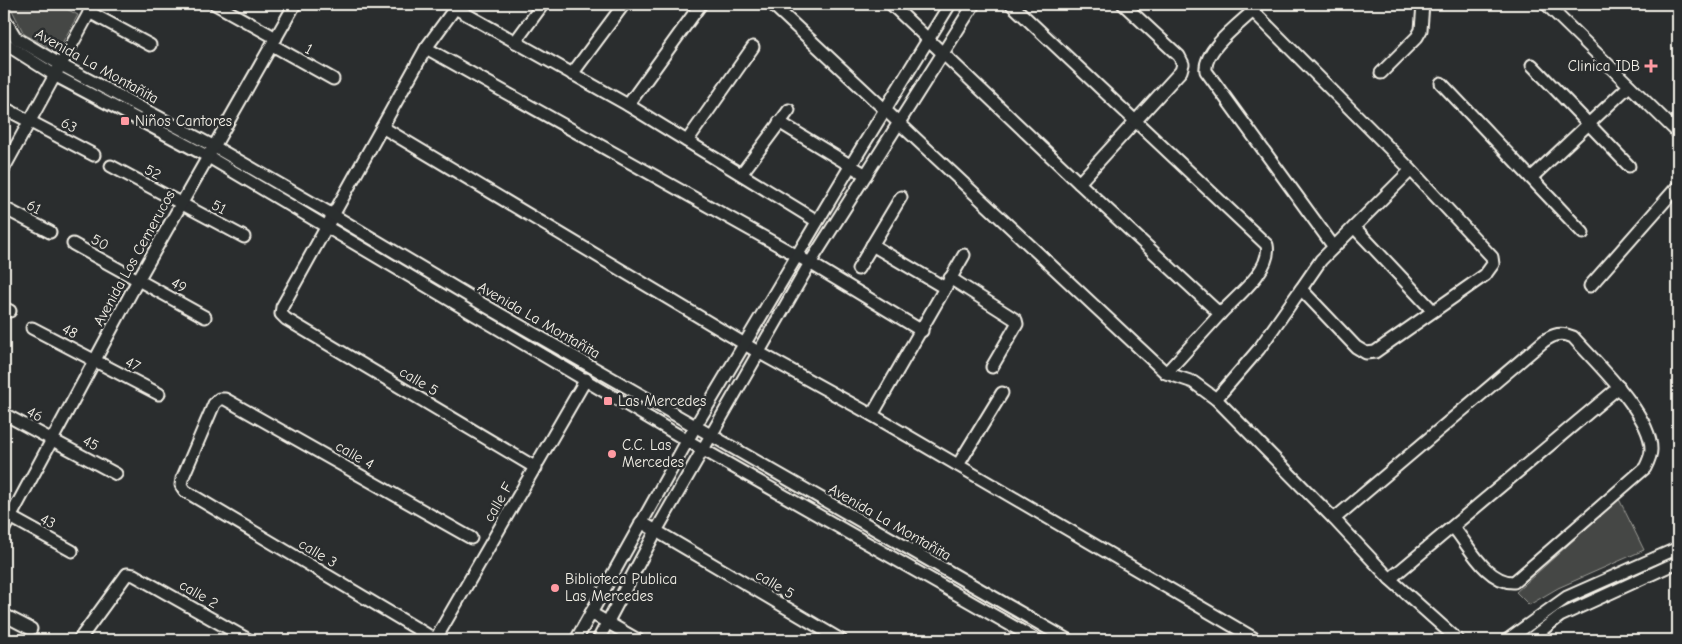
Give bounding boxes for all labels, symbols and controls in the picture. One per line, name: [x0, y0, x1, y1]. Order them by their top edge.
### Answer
street label: Avenida La Montañita: [32, 25, 162, 107]
street label: 1: [302, 40, 316, 58]
place label: Clinica IDB: [1568, 57, 1640, 75]
marker: Clinica IDB: [1644, 59, 1658, 73]
place label: Niños Cantores: [135, 112, 232, 130]
street label: 63: [58, 113, 80, 137]
marker: Niños Cantores: [119, 115, 131, 127]
street label: 52: [142, 160, 164, 184]
street label: Avenida Los Cemerucos: [89, 187, 179, 329]
street label: 61: [24, 196, 44, 218]
street label: 51: [209, 196, 229, 218]
street label: 50: [88, 230, 112, 254]
street label: 49: [168, 273, 190, 297]
street label: Avenida La Montañita: [475, 278, 603, 362]
street label: 48: [59, 320, 81, 342]
street label: 47: [123, 353, 143, 375]
street label: calle 5: [396, 362, 442, 400]
place label: Las Mercedes: [618, 392, 706, 410]
marker: Las Mercedes: [602, 395, 614, 407]
street label: 46: [24, 402, 46, 426]
street label: 45: [80, 431, 102, 455]
place label: C.C. Las Mercedes: [622, 436, 684, 471]
street label: calle 4: [333, 437, 377, 473]
marker: C.C. Las Mercedes: [606, 448, 618, 460]
street label: calle F: [480, 479, 517, 525]
street label: Avenida La Montañita: [826, 480, 954, 564]
street label: 43: [37, 510, 59, 532]
street label: calle 3: [296, 535, 340, 571]
street label: calle 5: [752, 565, 798, 603]
place label: Biblioteca Publica Las Mercedes: [565, 570, 677, 605]
street label: calle 2: [176, 576, 222, 612]
marker: Biblioteca Publica Las Mercedes: [549, 582, 561, 594]

